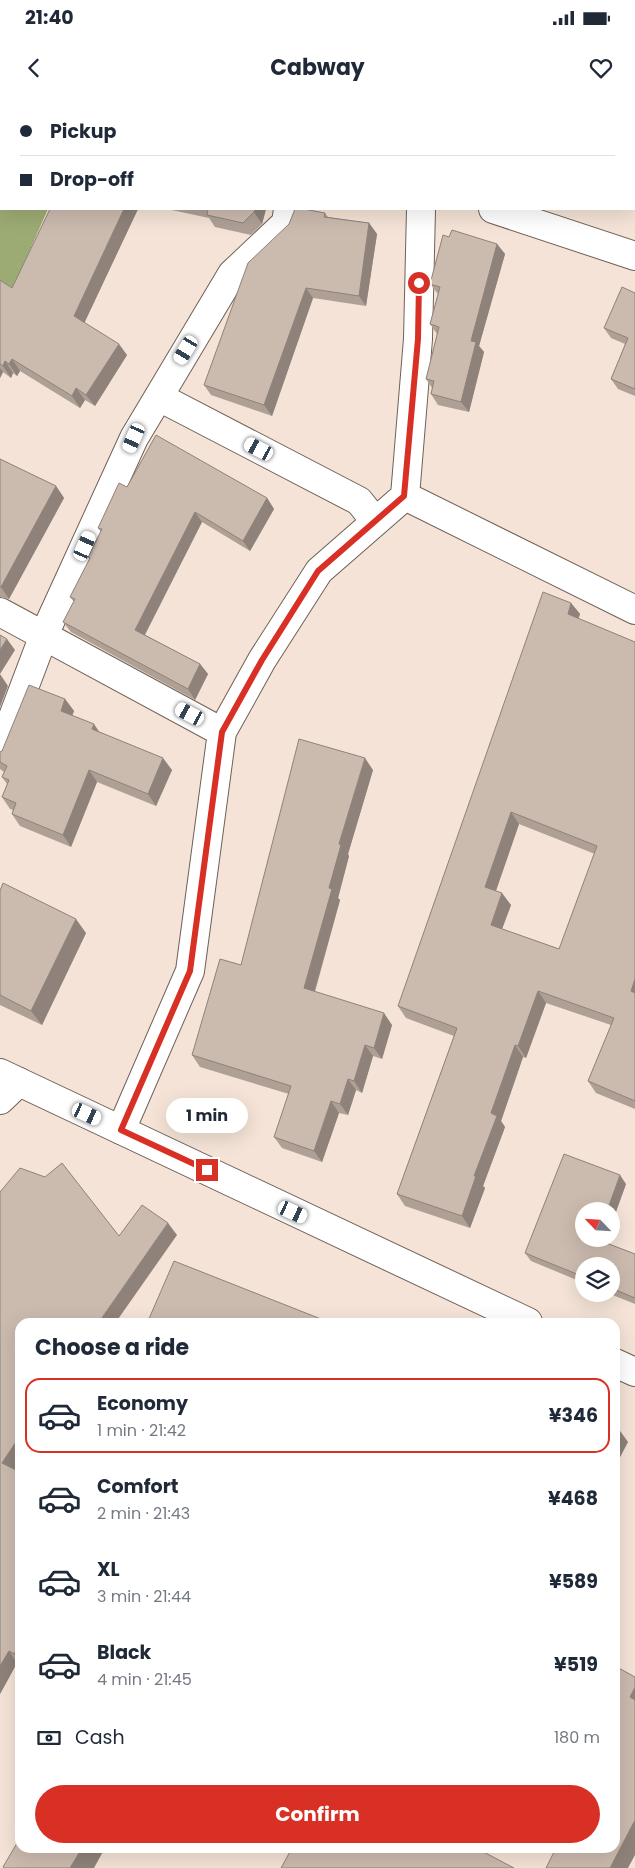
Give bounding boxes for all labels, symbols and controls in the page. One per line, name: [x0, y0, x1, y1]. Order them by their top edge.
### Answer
text: 21:40: [25, 4, 74, 31]
text: Cabway: [270, 52, 365, 83]
icon: back: [20, 54, 48, 82]
icon: heart: [587, 54, 615, 82]
text: Pickup: [50, 118, 116, 145]
text: Drop-off: [50, 166, 134, 193]
route start: [408, 272, 430, 294]
car: [171, 333, 200, 367]
car: [121, 421, 146, 455]
car: [242, 435, 275, 463]
car: [72, 529, 97, 563]
car: [173, 700, 206, 728]
callout: 1 min: [166, 1098, 248, 1132]
car: [70, 1101, 103, 1127]
text: 1 min: [186, 1104, 228, 1127]
route end: [196, 1159, 218, 1181]
car: [276, 1199, 309, 1225]
north arrow: [575, 1202, 620, 1248]
map controls: [575, 1202, 620, 1302]
button: layers: [575, 1257, 620, 1302]
text: Choose a ride: [35, 1332, 189, 1363]
text: Economy: [97, 1390, 188, 1417]
icon: car: [37, 1393, 82, 1438]
text: ¥346: [549, 1402, 598, 1429]
text: 1 min · 21:42: [97, 1419, 186, 1442]
text: Comfort: [97, 1473, 179, 1500]
icon: car: [37, 1476, 82, 1521]
text: ¥468: [548, 1485, 598, 1512]
text: 2 min · 21:43: [97, 1502, 190, 1525]
text: XL: [97, 1556, 120, 1583]
icon: car: [37, 1559, 82, 1604]
text: ¥589: [549, 1568, 598, 1595]
text: 3 min · 21:44: [97, 1585, 191, 1608]
text: Black: [97, 1639, 151, 1666]
icon: car: [37, 1642, 82, 1687]
text: ¥519: [554, 1651, 598, 1678]
text: 4 min · 21:45: [97, 1668, 192, 1691]
icon: cash: [35, 1724, 63, 1752]
text: Cash: [75, 1724, 125, 1751]
text: 180 m: [554, 1726, 600, 1749]
button: Confirm: [35, 1785, 600, 1843]

